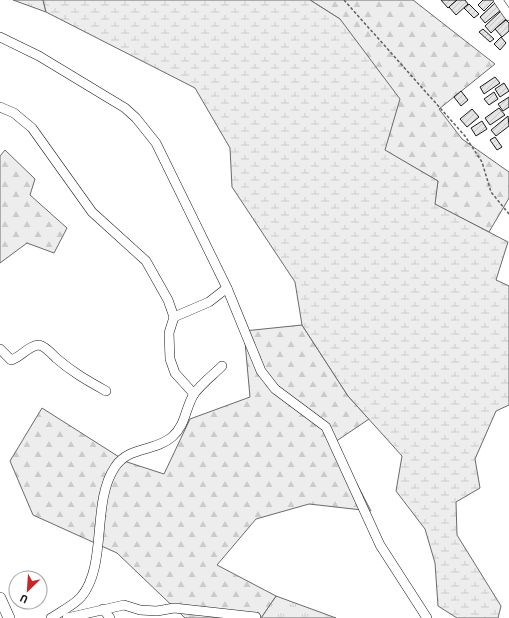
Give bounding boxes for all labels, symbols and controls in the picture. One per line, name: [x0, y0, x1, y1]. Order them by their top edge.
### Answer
north arrow: [8, 570, 48, 610]
text: U: [17, 590, 30, 608]

